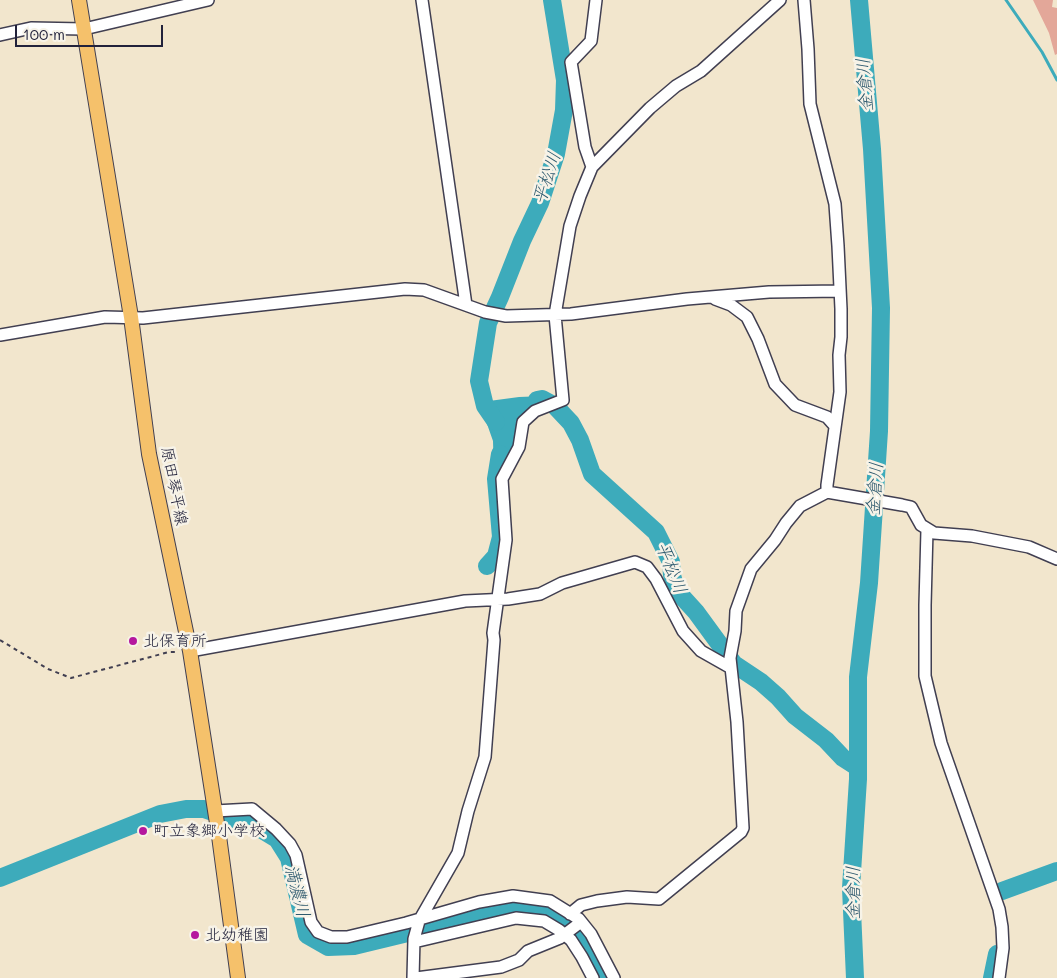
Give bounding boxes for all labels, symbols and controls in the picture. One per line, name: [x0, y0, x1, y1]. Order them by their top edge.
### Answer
scale bar: [18, 15, 165, 47]
text: 100 m: [23, 24, 65, 44]
water label: 金倉川: [852, 57, 878, 113]
water label: 平松川: [528, 149, 566, 207]
street label: 原田琴平線: [157, 445, 191, 527]
water label: 金倉川: [862, 461, 888, 517]
water label: 平松川: [651, 539, 691, 597]
place label: 北保育所: [143, 631, 207, 651]
marker: 北保育所: [127, 635, 139, 647]
place label: 町立象郷小学校: [153, 821, 265, 841]
marker: 町立象郷小学校: [137, 825, 149, 837]
water label: 満濃川: [280, 862, 314, 920]
water label: 金倉川: [842, 866, 864, 920]
place label: 北幼稚園: [205, 925, 269, 945]
marker: 北幼稚園: [189, 929, 201, 941]

